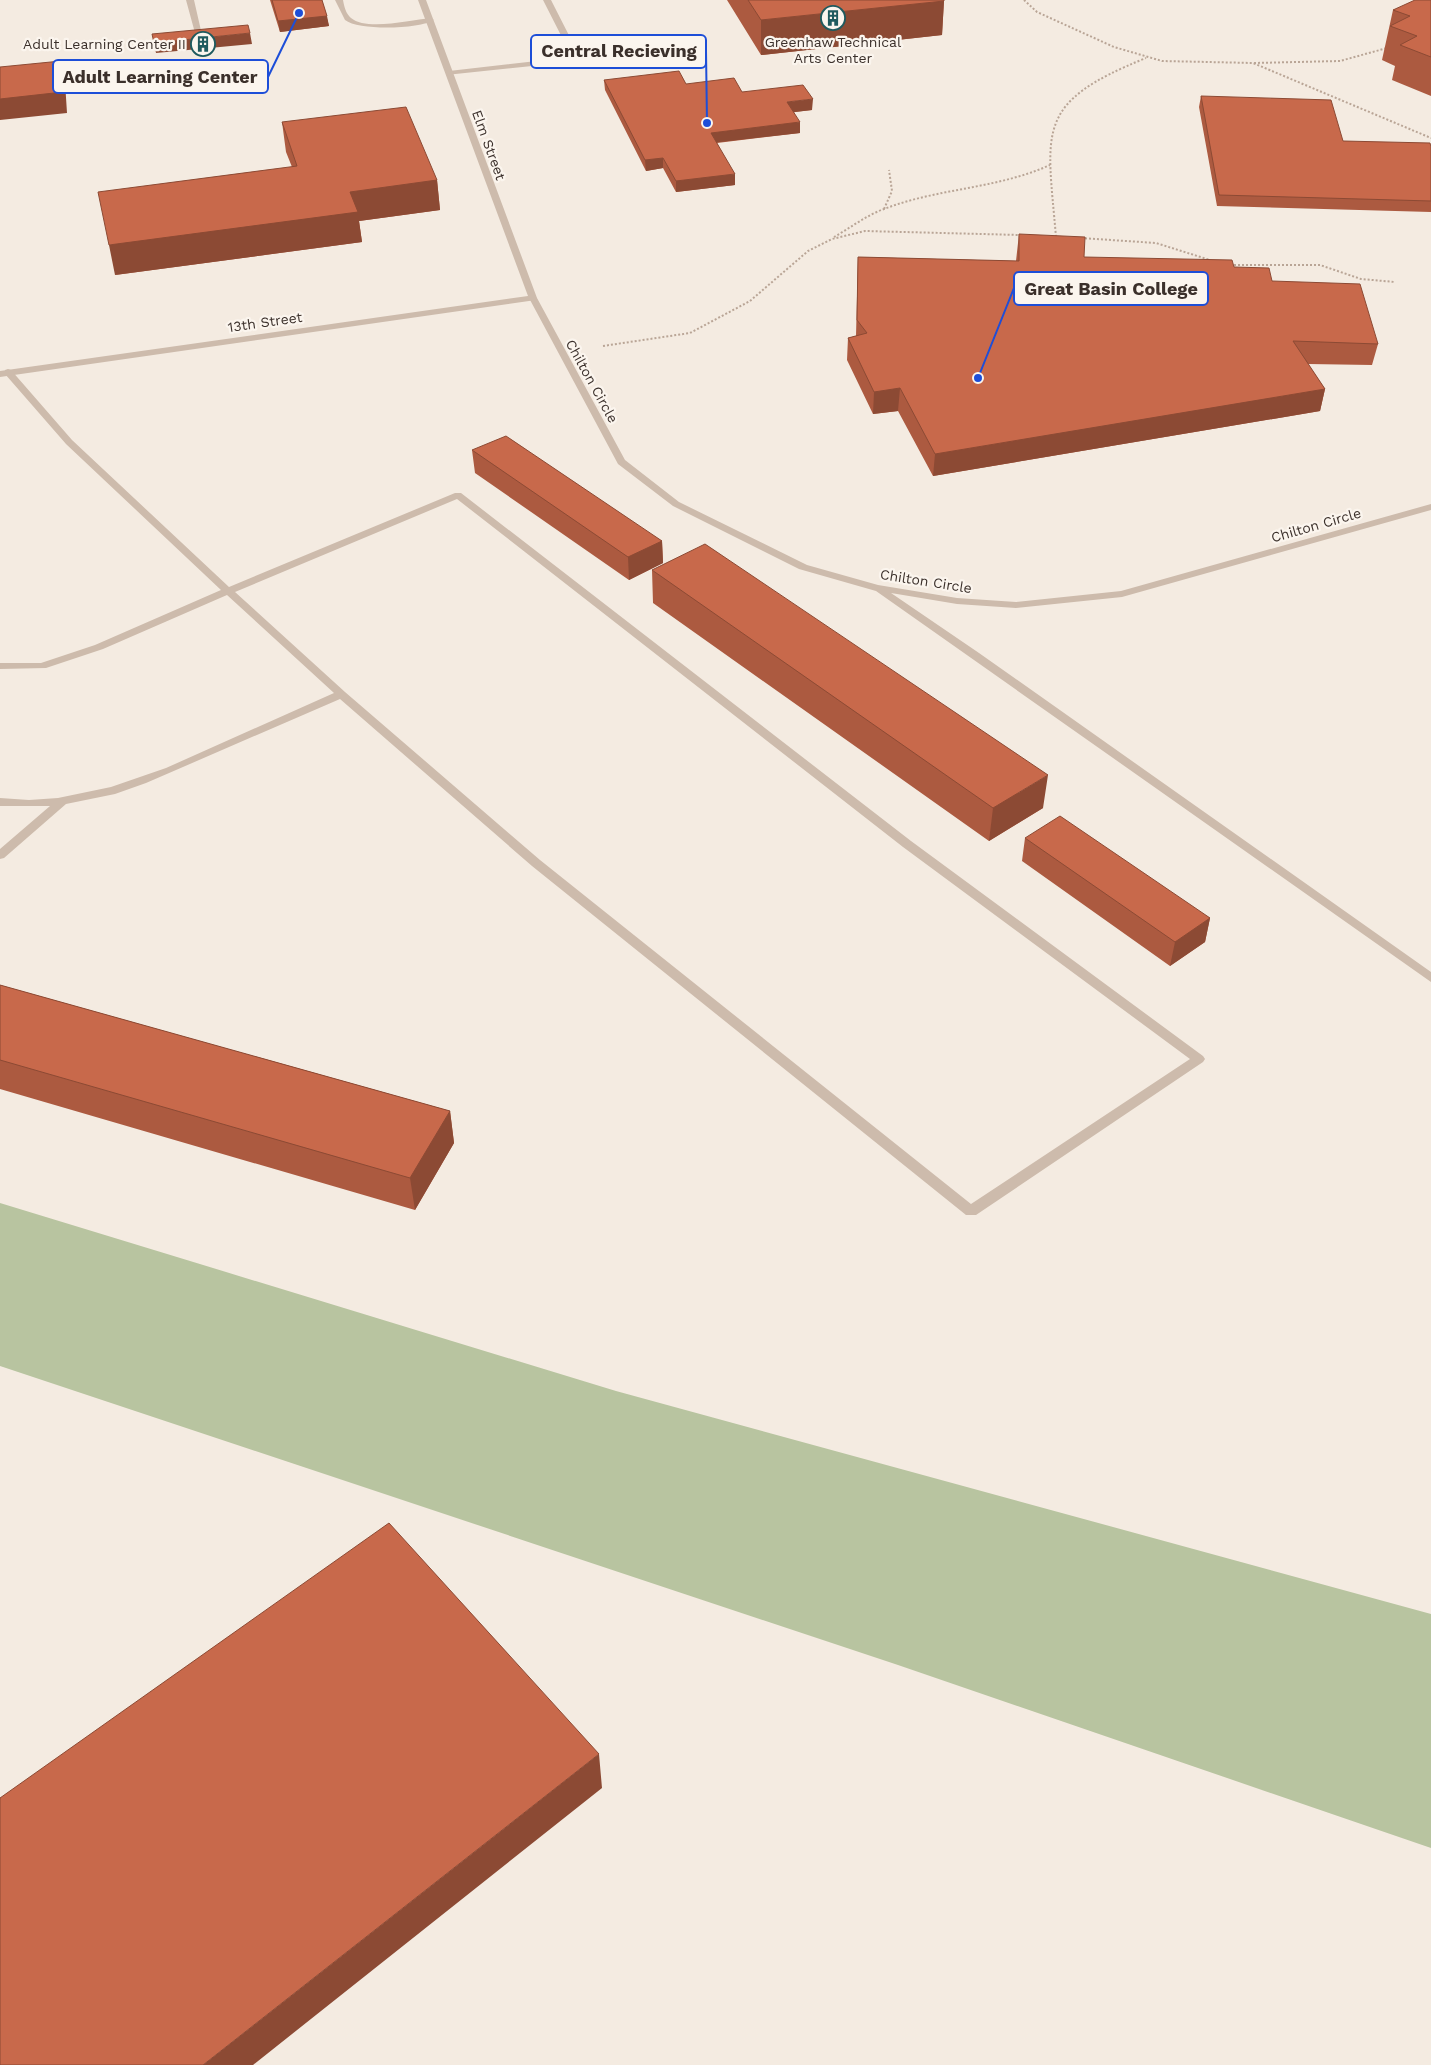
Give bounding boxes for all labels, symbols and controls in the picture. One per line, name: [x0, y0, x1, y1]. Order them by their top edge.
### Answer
building icon: Greenhaw Technical Arts Center: [820, 5, 846, 31]
building icon: Adult Learning Center II: [190, 31, 216, 57]
place label: Greenhaw Technical Arts Center: [765, 34, 902, 66]
callout: Central Recieving: [531, 35, 706, 68]
place label: Adult Learning Center II: [23, 36, 186, 52]
text: Central Recieving: [541, 40, 698, 61]
callout: Adult Learning Center: [53, 60, 268, 93]
text: Adult Learning Center: [63, 66, 258, 87]
street label: Elm Street: [469, 108, 509, 182]
callout: Great Basin College: [1014, 272, 1208, 305]
text: Great Basin College: [1024, 278, 1198, 299]
street label: 13th Street: [227, 309, 303, 335]
street label: Chilton Circle: [563, 337, 621, 425]
street label: Chilton Circle: [1269, 505, 1363, 545]
street label: Chilton Circle: [879, 566, 973, 596]

